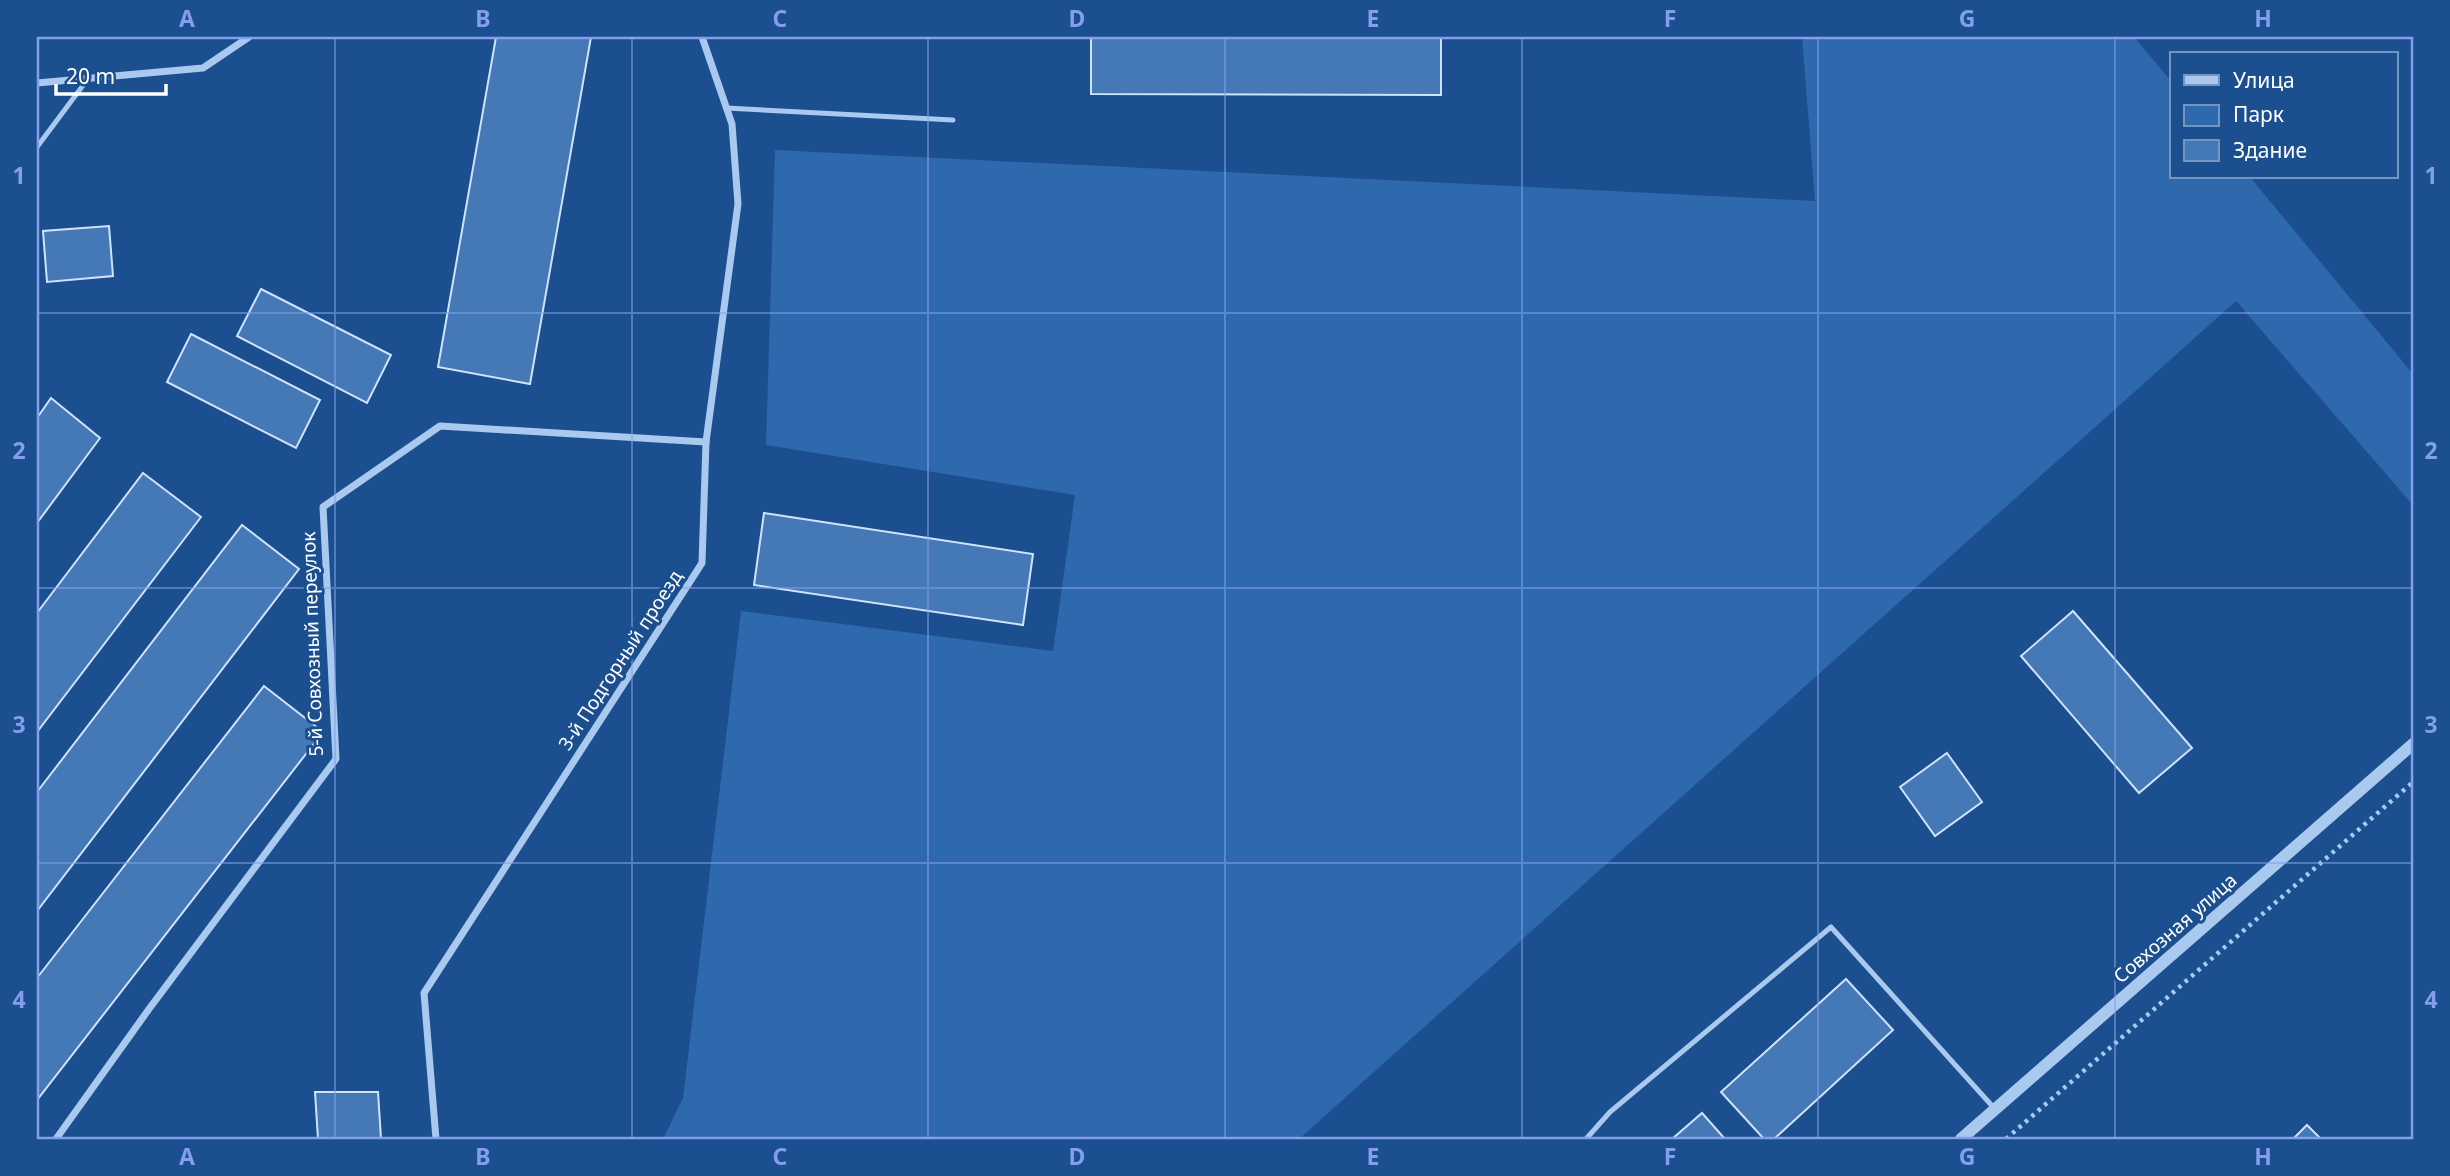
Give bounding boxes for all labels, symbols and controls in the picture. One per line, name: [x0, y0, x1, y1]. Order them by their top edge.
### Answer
text: A: [179, 2, 195, 34]
text: B: [475, 2, 491, 34]
text: C: [773, 2, 788, 34]
text: D: [1069, 2, 1085, 34]
text: E: [1367, 2, 1379, 34]
text: F: [1664, 2, 1676, 34]
text: G: [1959, 2, 1975, 34]
text: H: [2254, 2, 2272, 34]
scale bar: [56, 52, 166, 96]
legend: [2170, 52, 2398, 178]
text: 20 m: [66, 62, 115, 90]
text: Улица: [2233, 66, 2295, 94]
text: Парк: [2233, 100, 2284, 128]
text: Здание: [2233, 136, 2307, 164]
text: 1: [12, 159, 26, 191]
text: 1: [2424, 159, 2438, 191]
text: 2: [12, 434, 26, 466]
text: 2: [2424, 434, 2438, 466]
street label: 5-й Совхозный переулок: [295, 531, 329, 757]
street label: 3-й Подгорный проезд: [552, 565, 688, 755]
text: 3: [12, 708, 26, 740]
text: 3: [2424, 708, 2438, 740]
street label: Совхозная улица: [2108, 867, 2242, 989]
text: 4: [12, 983, 26, 1015]
text: 4: [2424, 983, 2438, 1015]
text: A: [179, 1140, 195, 1172]
text: B: [475, 1140, 491, 1172]
text: C: [773, 1140, 788, 1172]
text: D: [1069, 1140, 1085, 1172]
text: E: [1367, 1140, 1379, 1172]
text: F: [1664, 1140, 1676, 1172]
text: G: [1959, 1140, 1975, 1172]
text: H: [2254, 1140, 2272, 1172]

